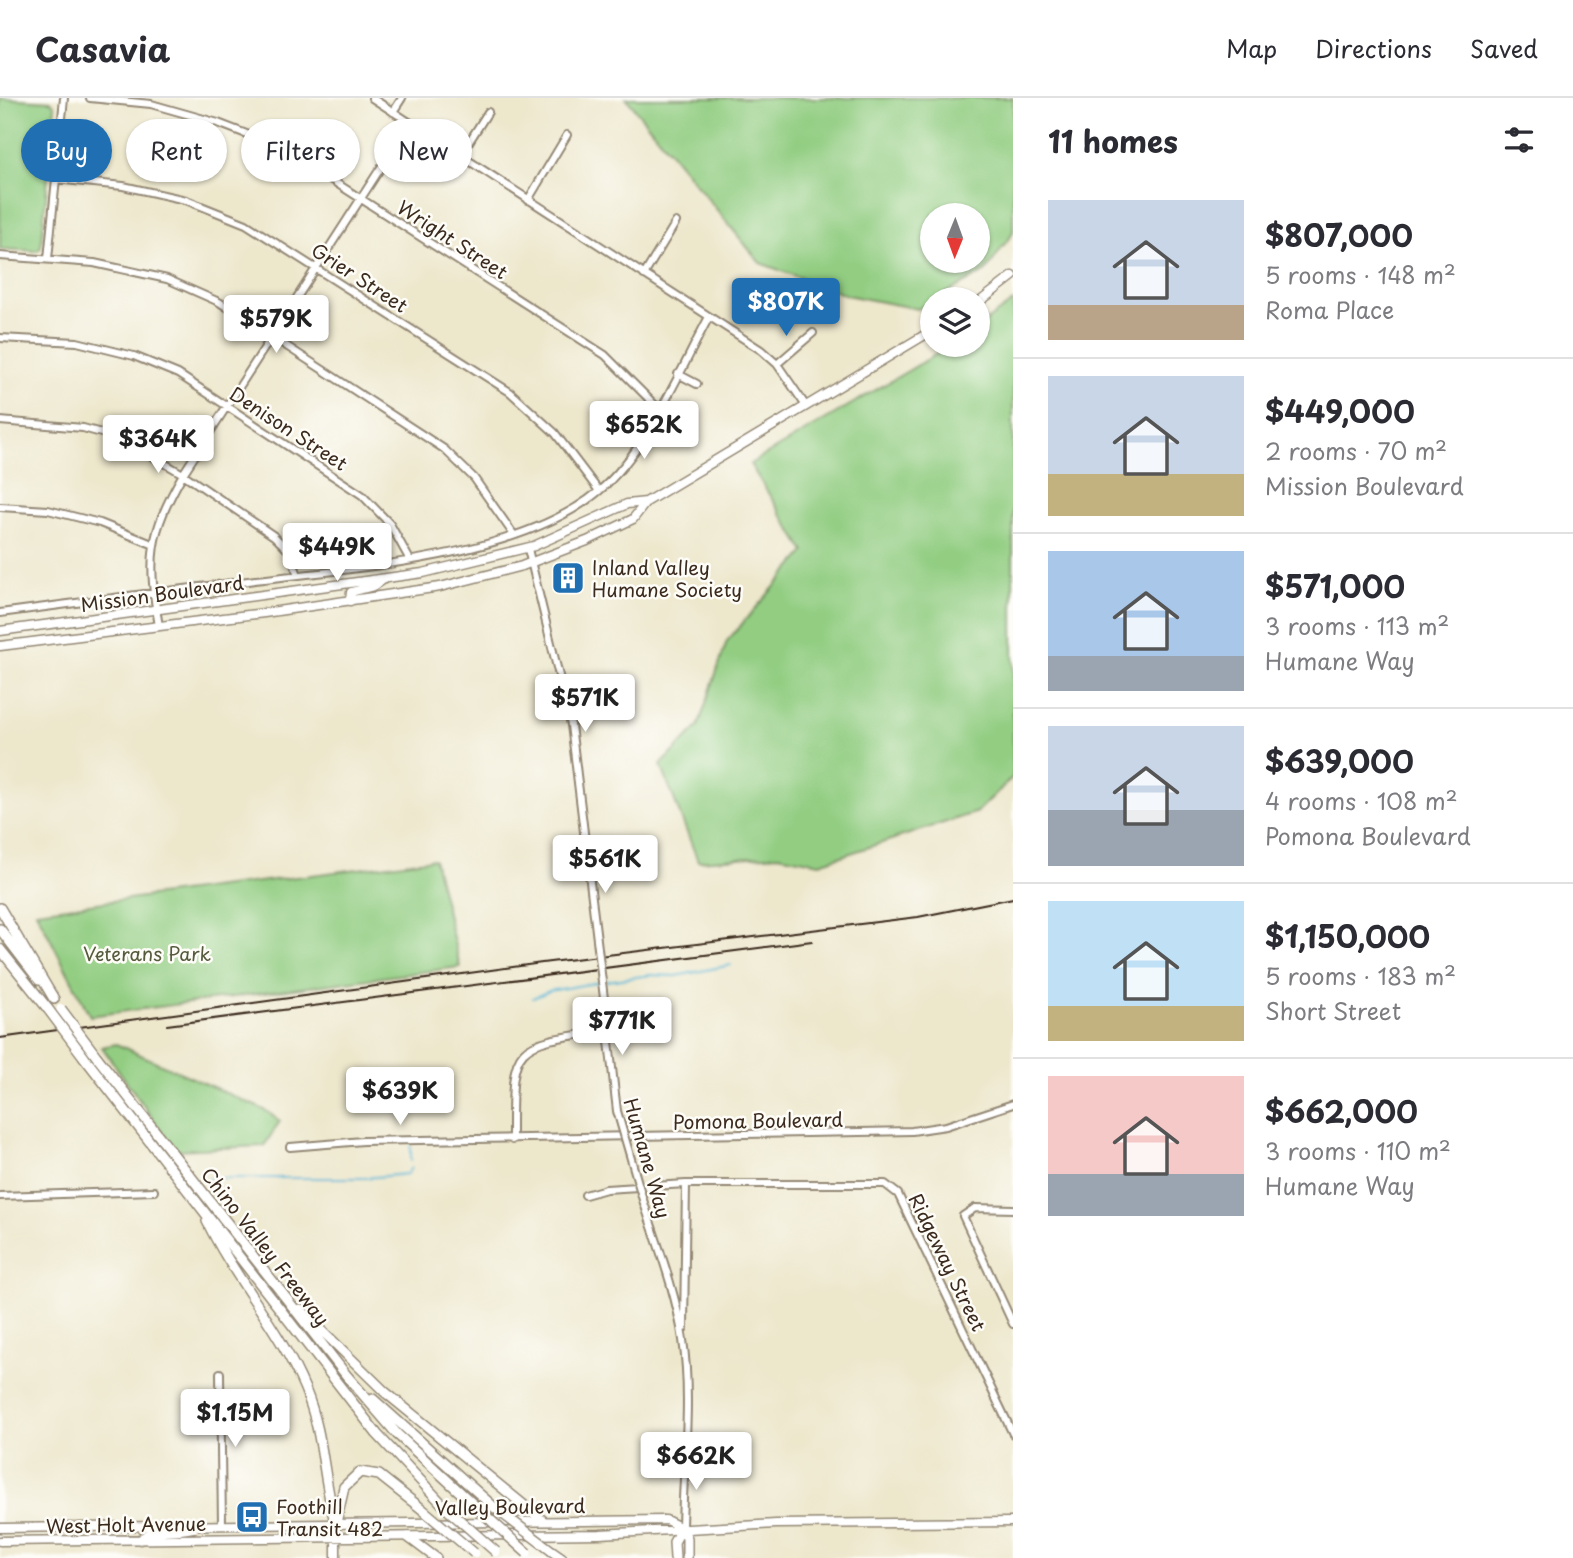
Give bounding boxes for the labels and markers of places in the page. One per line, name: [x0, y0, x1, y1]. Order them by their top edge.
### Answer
pin: $807K: [737, 278, 835, 338]
pin: $579K: [227, 296, 325, 355]
pin: $652K: [595, 402, 693, 461]
pin: $364K: [109, 416, 207, 475]
pin: $449K: [288, 524, 386, 583]
place label: Inland Valley Humane Society: [592, 553, 742, 603]
building icon: Inland Valley Humane Society: [549, 559, 587, 597]
pin: $571K: [536, 674, 634, 734]
pin: $561K: [556, 836, 654, 895]
pin: $771K: [573, 998, 671, 1057]
pin: $639K: [351, 1068, 449, 1127]
pin: $1.15M: [178, 1390, 292, 1449]
pin: $662K: [647, 1432, 745, 1492]
place label: Foothill Transit 482: [276, 1492, 383, 1542]
bus stop icon: Foothill Transit 482: [233, 1498, 271, 1536]

